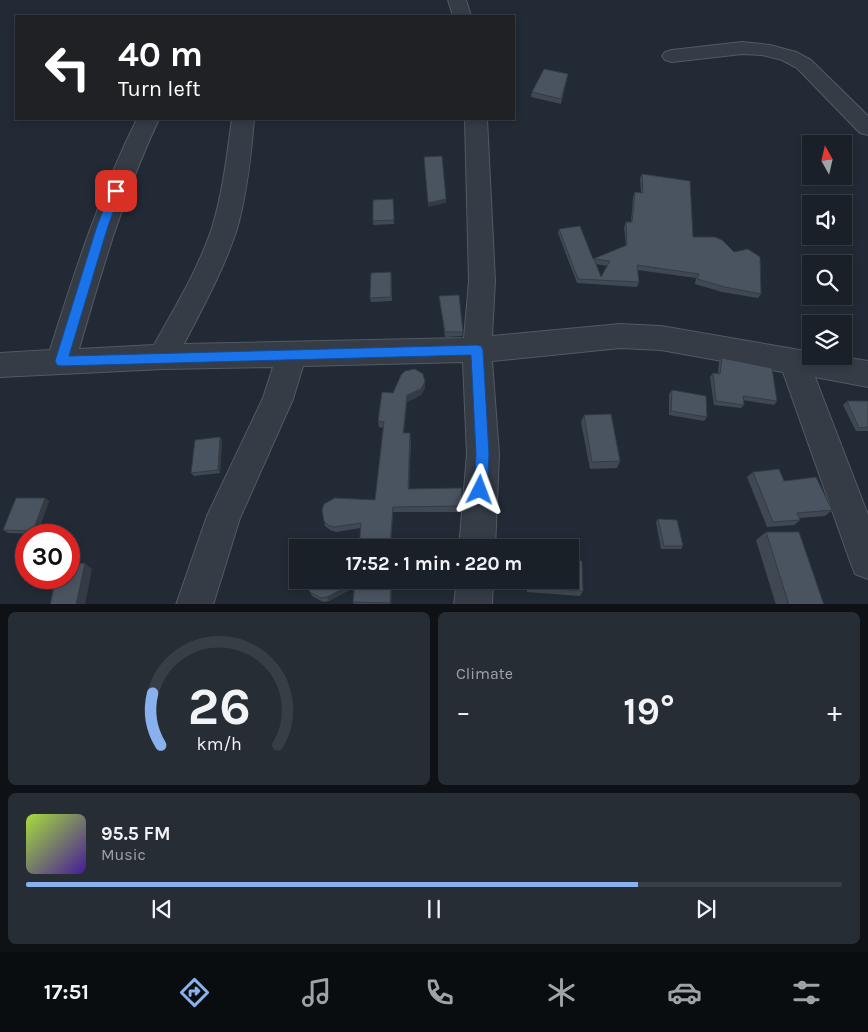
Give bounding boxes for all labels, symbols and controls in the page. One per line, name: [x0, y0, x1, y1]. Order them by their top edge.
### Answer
text: 40 m: [118, 34, 203, 75]
icon: left: [35, 35, 100, 100]
text: Turn left: [118, 76, 201, 102]
north arrow: [802, 135, 852, 185]
map controls: [802, 135, 852, 365]
pin: [95, 170, 137, 212]
icon: arrive: [102, 177, 130, 205]
button: sound: [802, 195, 852, 245]
button: search: [802, 255, 852, 305]
button: layers: [802, 315, 852, 365]
position arrow: [453, 463, 505, 515]
speed limit sign: 30: [15, 524, 80, 589]
text: 17:52 · 1 min · 220 m: [346, 553, 522, 575]
text: Climate: [456, 664, 513, 683]
text: 26: [187, 676, 251, 737]
text: 19°: [623, 689, 675, 734]
text: −: [456, 695, 471, 728]
text: +: [827, 695, 842, 728]
text: km/h: [196, 734, 242, 755]
text: 95.5 FM: [101, 823, 171, 845]
text: Music: [101, 845, 146, 864]
icon: previous: [148, 895, 176, 923]
icon: pause: [420, 895, 448, 923]
icon: next: [692, 895, 720, 923]
icon: directions: [177, 975, 212, 1010]
icon: music: [299, 975, 334, 1010]
icon: phone: [422, 975, 457, 1010]
icon: climate: [544, 975, 579, 1010]
icon: car: [667, 975, 702, 1010]
icon: filters: [789, 975, 824, 1010]
text: 17:51: [44, 979, 89, 1005]

